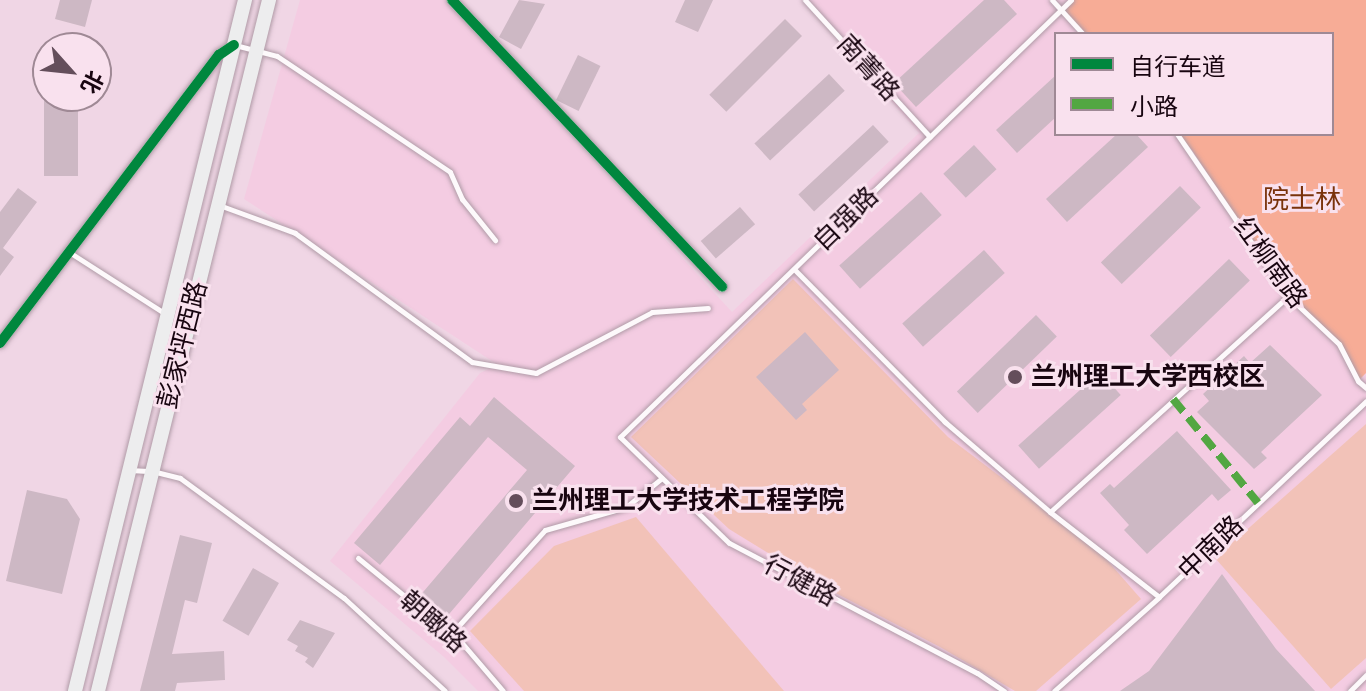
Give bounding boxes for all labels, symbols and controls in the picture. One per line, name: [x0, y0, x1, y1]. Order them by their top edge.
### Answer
street label: 南菁路: [830, 29, 906, 107]
north arrow: [32, 32, 112, 112]
legend: [1054, 32, 1334, 136]
text: 自行车道: [1130, 53, 1226, 81]
text: 北: [76, 67, 108, 98]
text: 小路: [1130, 93, 1178, 121]
street label: 自强路: [807, 181, 885, 257]
park label: 院士林: [1263, 184, 1341, 216]
street label: 红柳南路: [1227, 212, 1313, 314]
street label: 彭家坪西路: [152, 278, 214, 412]
place label: 兰州理工大学西校区: [1031, 361, 1265, 393]
marker: 兰州理工大学西校区: [1006, 368, 1024, 386]
place label: 兰州理工大学技术工程学院: [532, 485, 844, 517]
marker: 兰州理工大学技术工程学院: [507, 492, 525, 510]
street label: 中南路: [1172, 510, 1250, 586]
street label: 行健路: [758, 549, 842, 613]
street label: 朝瞰路: [393, 585, 473, 659]

